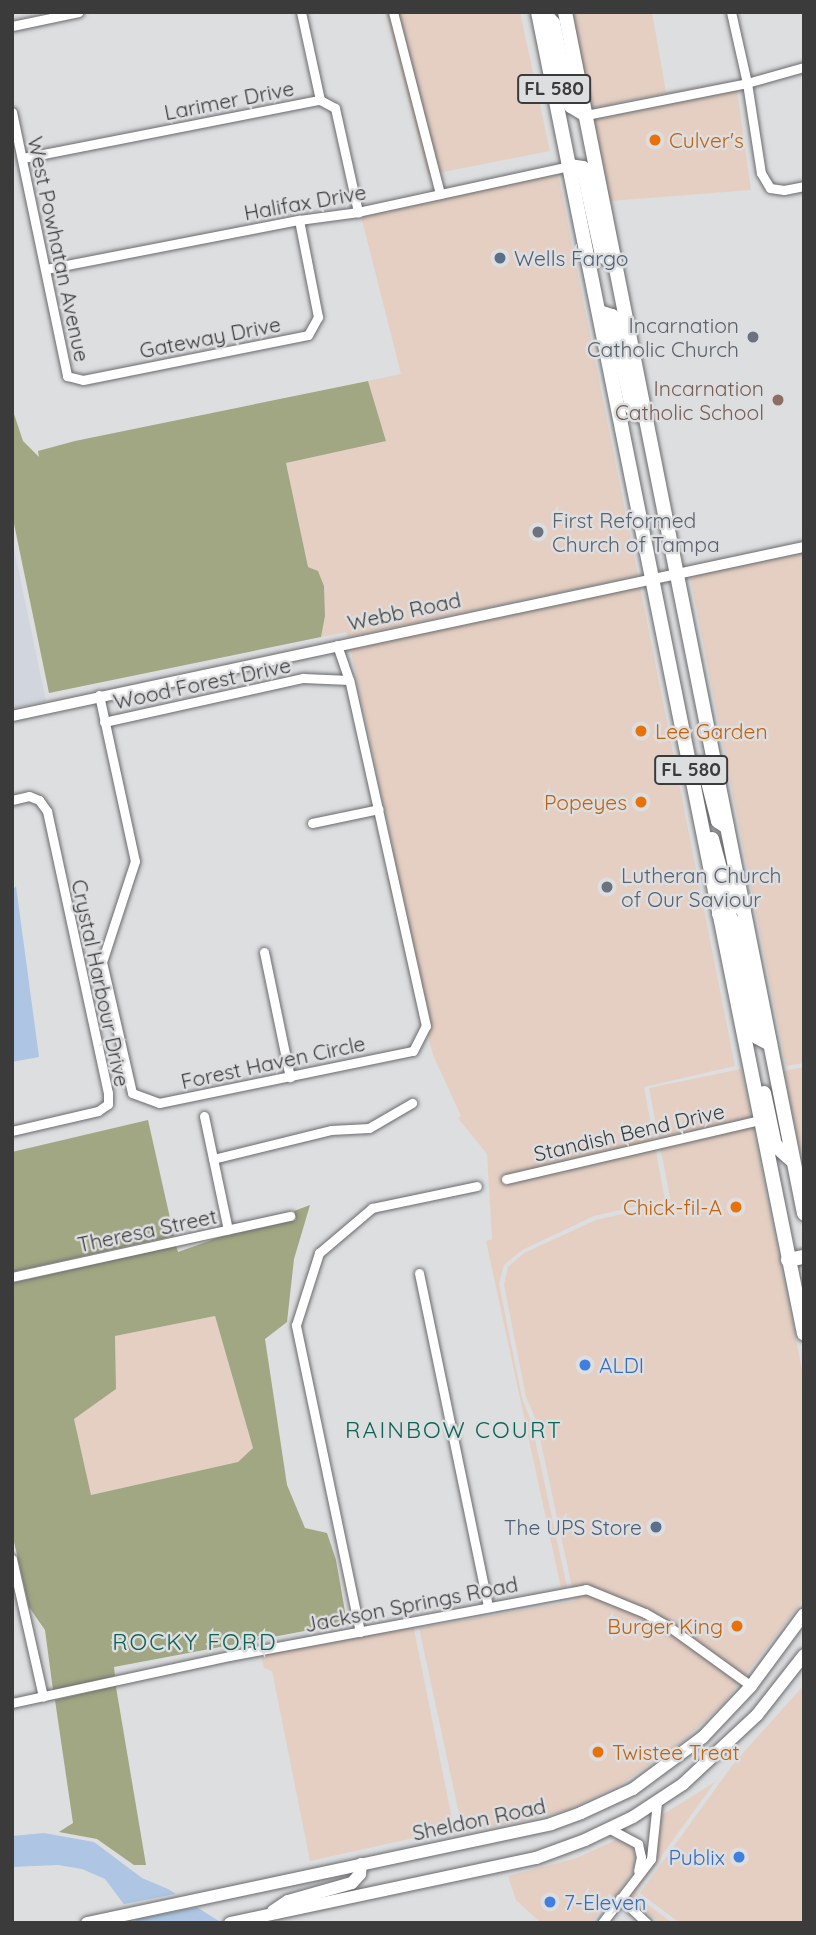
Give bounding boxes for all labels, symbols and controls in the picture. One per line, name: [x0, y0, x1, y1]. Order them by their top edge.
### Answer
road number: FL 580: [516, 74, 592, 104]
street label: Larimer Drive: [162, 75, 296, 125]
place label: Culver's: [669, 127, 744, 153]
marker: Culver's: [647, 132, 663, 148]
street label: West Powhatan Avenue: [23, 134, 95, 364]
street label: Halifax Drive: [242, 179, 368, 225]
place label: Wells Fargo: [514, 245, 628, 271]
marker: Wells Fargo: [492, 250, 508, 266]
street label: Gateway Drive: [137, 311, 283, 363]
place label: Incarnation Catholic Church: [587, 312, 739, 362]
marker: Incarnation Catholic Church: [745, 329, 761, 345]
place label: Incarnation Catholic School: [615, 375, 764, 425]
marker: Incarnation Catholic School: [770, 392, 786, 408]
place label: First Reformed Church of Tampa: [552, 507, 720, 557]
marker: First Reformed Church of Tampa: [530, 524, 546, 540]
street label: Webb Road: [345, 587, 463, 635]
street label: Wood Forest Drive: [111, 652, 293, 714]
place label: Lee Garden: [655, 718, 768, 744]
marker: Lee Garden: [633, 723, 649, 739]
road number: FL 580: [652, 754, 730, 786]
place label: Popeyes: [544, 789, 627, 815]
marker: Popeyes: [633, 794, 649, 810]
place label: Lutheran Church of Our Saviour: [621, 862, 781, 912]
street label: Crystal Harbour Drive: [67, 877, 135, 1089]
marker: Lutheran Church of Our Saviour: [599, 879, 615, 895]
street label: Forest Haven Circle: [178, 1030, 368, 1094]
street label: Standish Bend Drive: [531, 1098, 727, 1166]
place label: Chick-fil-A: [623, 1194, 722, 1220]
marker: Chick-fil-A: [728, 1199, 744, 1215]
street label: Theresa Street: [75, 1203, 219, 1257]
place label: ALDI: [599, 1352, 644, 1378]
marker: ALDI: [577, 1357, 593, 1373]
district label: RAINBOW COURT: [347, 1416, 561, 1444]
place label: The UPS Store: [504, 1514, 642, 1540]
marker: The UPS Store: [648, 1519, 664, 1535]
street label: Jackson Springs Road: [302, 1571, 520, 1637]
place label: Burger King: [607, 1613, 723, 1639]
marker: Burger King: [729, 1618, 745, 1634]
district label: ROCKY FORD: [114, 1628, 276, 1656]
place label: Twistee Treat: [612, 1739, 740, 1765]
marker: Twistee Treat: [590, 1744, 606, 1760]
street label: Sheldon Road: [410, 1793, 548, 1845]
place label: Publix: [668, 1844, 725, 1870]
marker: Publix: [731, 1849, 747, 1865]
place label: 7-Eleven: [564, 1889, 646, 1915]
marker: 7-Eleven: [542, 1894, 558, 1910]

